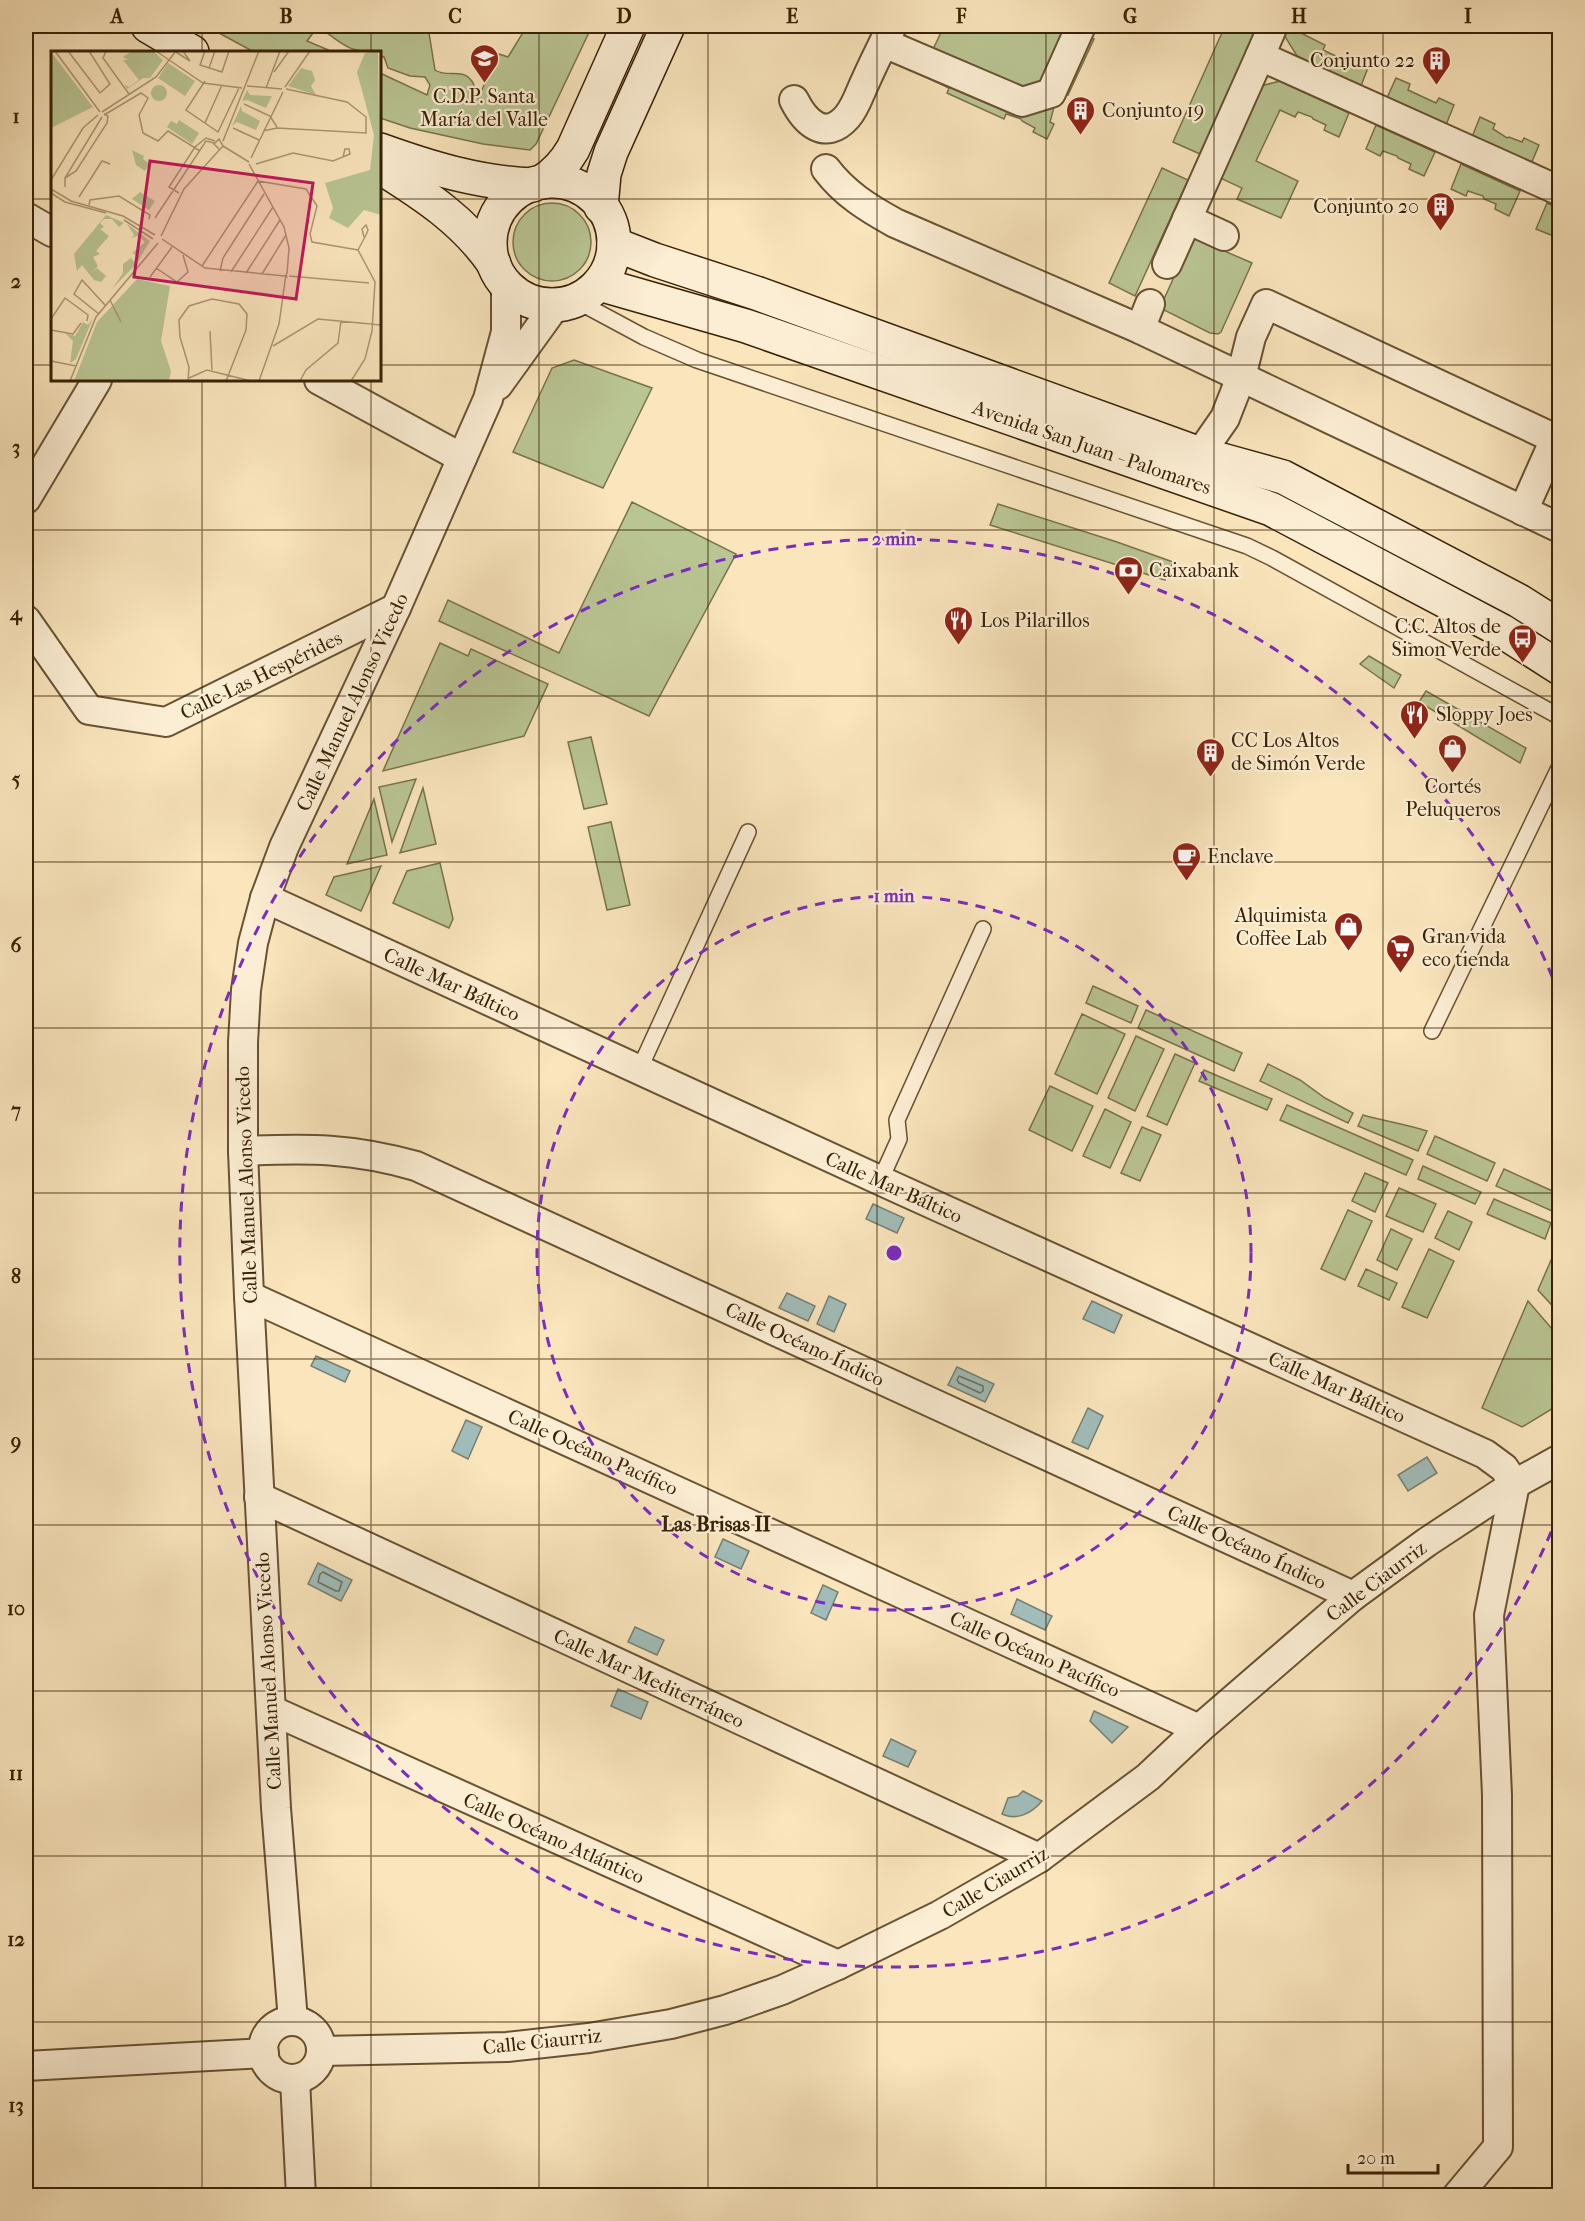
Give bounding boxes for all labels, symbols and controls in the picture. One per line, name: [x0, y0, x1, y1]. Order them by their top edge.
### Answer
text: A: [109, 5, 125, 28]
text: B: [279, 5, 293, 28]
text: C: [448, 5, 462, 28]
text: D: [616, 5, 632, 28]
text: E: [786, 5, 798, 28]
text: F: [955, 5, 967, 28]
text: G: [1123, 5, 1137, 28]
text: H: [1291, 5, 1307, 28]
text: I: [1464, 5, 1472, 28]
school or university icon: C.D.P. Santa María del Valle: [468, 42, 500, 84]
building icon: Conjunto 22: [1420, 44, 1452, 86]
place label: Conjunto 22: [1310, 49, 1415, 72]
inset map: [51, 51, 381, 381]
place label: C.D.P. Santa María del Valle: [420, 85, 548, 131]
building icon: Conjunto 19: [1065, 94, 1097, 136]
place label: Conjunto 19: [1102, 99, 1204, 122]
text: 1: [12, 105, 20, 128]
building icon: Conjunto 20: [1424, 190, 1456, 232]
place label: Conjunto 20: [1313, 195, 1419, 218]
text: 2: [11, 270, 21, 293]
street label: Avenida San Juan - Palomares: [969, 395, 1214, 499]
text: 3: [12, 436, 20, 459]
text: 2 min: [872, 529, 916, 550]
bank icon: Caixabank: [1112, 554, 1144, 596]
place label: Caixabank: [1149, 559, 1240, 582]
street label: Calle Manuel Alonso Vicedo: [292, 590, 413, 815]
text: 4: [9, 602, 23, 626]
restaurant icon: Los Pilarillos: [943, 604, 975, 646]
place label: Los Pilarillos: [980, 609, 1090, 632]
place label: C.C. Altos de Simon Verde: [1392, 615, 1501, 661]
bus stop icon: C.C. Altos de Simon Verde: [1506, 622, 1538, 664]
street label: Calle Las Hespérides: [177, 626, 346, 725]
restaurant icon: Sloppy Joes: [1399, 698, 1431, 740]
place label: Sloppy Joes: [1436, 703, 1533, 726]
place label: CC Los Altos de Simón Verde: [1231, 729, 1366, 775]
shop icon: Cortés Peluqueros: [1437, 732, 1469, 774]
building icon: CC Los Altos de Simón Verde: [1194, 736, 1226, 778]
text: 5: [12, 768, 21, 791]
place label: Cortés Peluqueros: [1405, 775, 1501, 821]
cafe icon: Enclave: [1170, 840, 1202, 882]
place label: Enclave: [1207, 845, 1274, 868]
text: 1 min: [873, 886, 915, 907]
place label: Alquimista Coffee Lab: [1234, 904, 1328, 950]
shop icon: Alquimista Coffee Lab: [1332, 910, 1364, 952]
place label: Gran vida eco tienda: [1422, 925, 1510, 971]
supermarket icon: Gran vida eco tienda: [1385, 932, 1417, 974]
text: 6: [11, 934, 23, 957]
street label: Calle Mar Báltico: [380, 943, 524, 1026]
street label: Calle Manuel Alonso Vicedo: [231, 1066, 262, 1304]
text: 7: [10, 1099, 21, 1122]
street label: Calle Mar Báltico: [822, 1147, 966, 1228]
centre of rings: [884, 1243, 904, 1263]
text: 8: [11, 1265, 21, 1288]
street label: Calle Océano Índico: [722, 1297, 888, 1391]
street label: Calle Mar Báltico: [1265, 1347, 1409, 1428]
street label: Calle Océano Pacífico: [504, 1405, 681, 1500]
text: 9: [10, 1431, 21, 1454]
street label: Calle Océano Índico: [1164, 1500, 1330, 1594]
district label: Las Brisas II: [661, 1512, 772, 1536]
street label: Calle Ciaurriz: [1322, 1536, 1431, 1626]
street label: Calle Manuel Alonso Vicedo: [251, 1552, 286, 1790]
text: 10: [7, 1597, 25, 1620]
street label: Calle Océano Pacífico: [946, 1607, 1123, 1702]
street label: Calle Mar Mediterráneo: [550, 1624, 748, 1733]
text: 11: [9, 1762, 23, 1785]
street label: Calle Océano Atlántico: [460, 1788, 648, 1889]
street label: Calle Ciaurriz: [938, 1842, 1052, 1923]
text: 12: [7, 1928, 25, 1951]
street label: Calle Ciaurriz: [482, 2024, 603, 2059]
text: 13: [8, 2094, 24, 2117]
scale bar: [1348, 2137, 1438, 2175]
text: 20 m: [1357, 2148, 1395, 2169]

